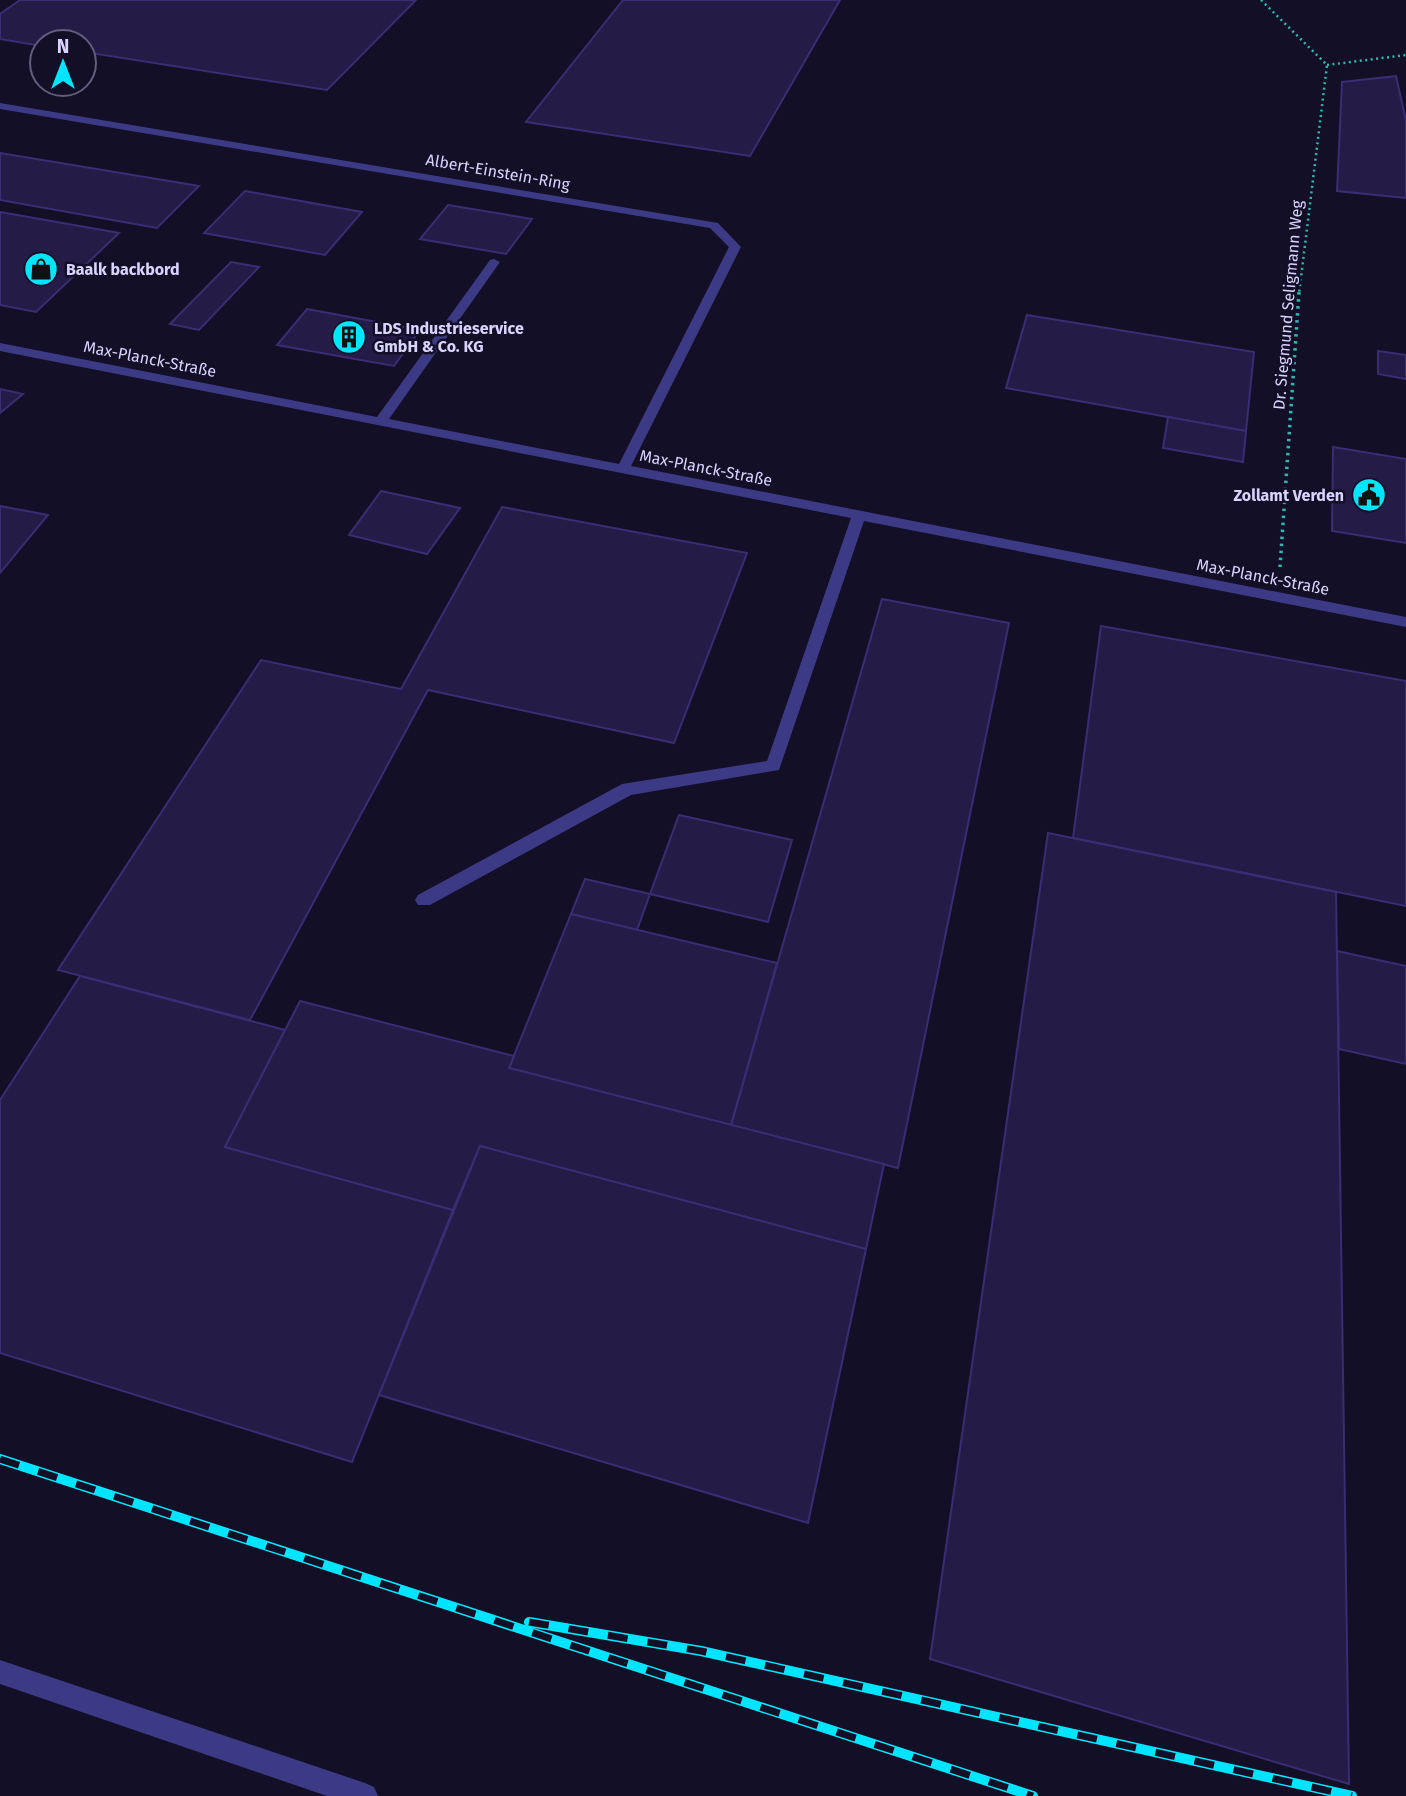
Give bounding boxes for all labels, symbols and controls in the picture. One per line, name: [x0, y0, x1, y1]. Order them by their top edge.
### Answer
north arrow: [28, 28, 98, 98]
text: N: [57, 35, 69, 58]
street label: Albert-Einstein-Ring: [424, 150, 572, 194]
street label: Dr. Siegmund Seligmann Weg: [1269, 199, 1307, 411]
shop icon: Baalk backbord: [22, 250, 60, 288]
place label: Baalk backbord: [66, 260, 180, 279]
building icon: LDS Industrieservice GmbH & Co. KG: [330, 318, 368, 356]
place label: LDS Industrieservice GmbH & Co. KG: [374, 319, 524, 356]
street label: Max-Planck-Straße: [82, 337, 218, 381]
street label: Max-Planck-Straße: [638, 446, 774, 490]
public building icon: Zollamt Verden: [1350, 476, 1388, 514]
place label: Zollamt Verden: [1233, 486, 1344, 505]
street label: Max-Planck-Straße: [1195, 555, 1331, 599]

